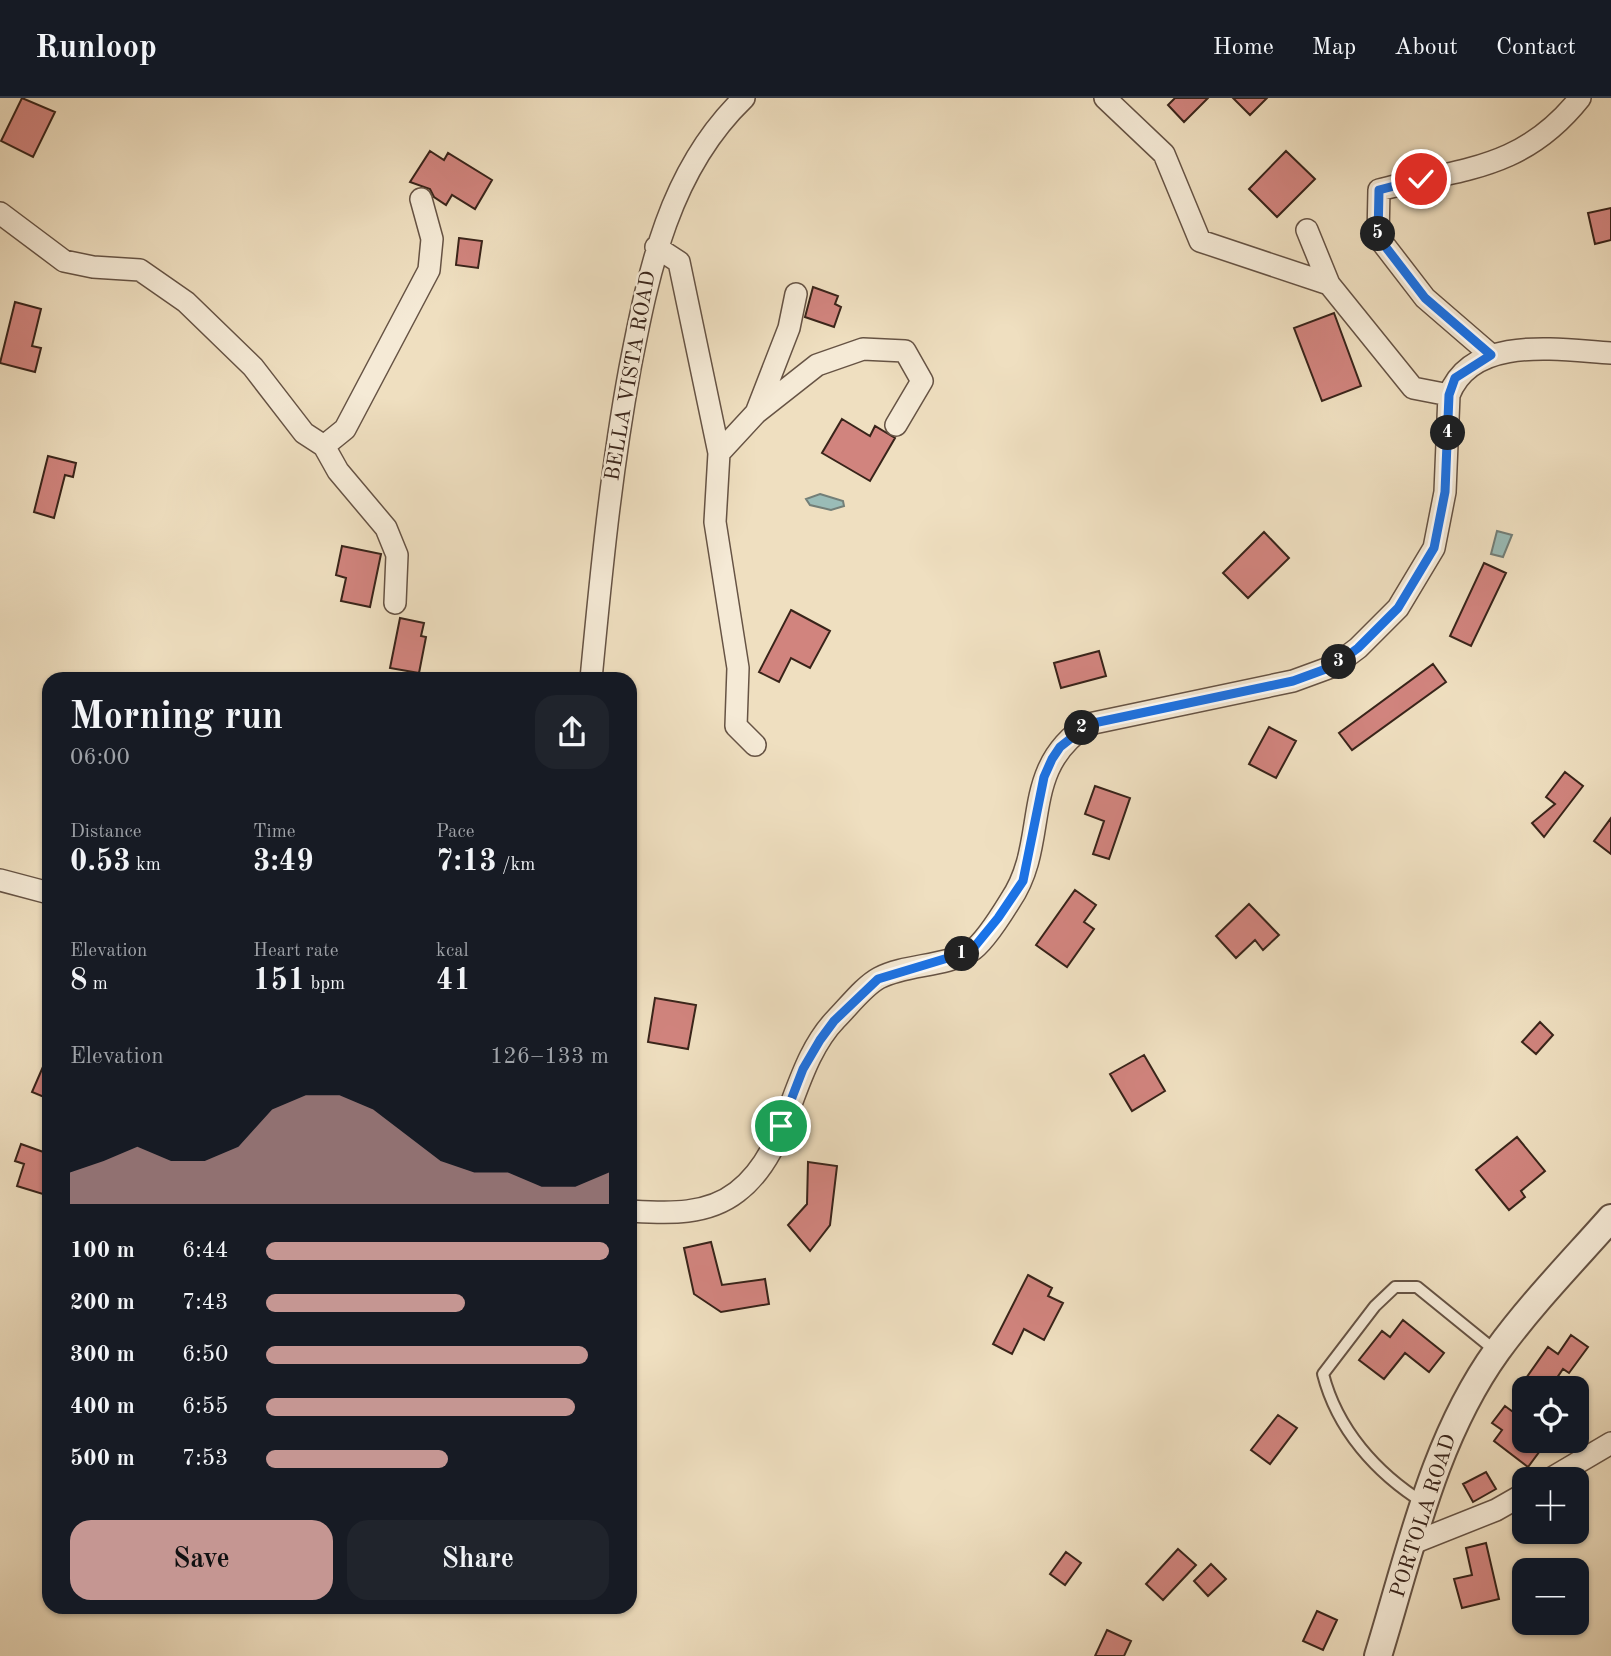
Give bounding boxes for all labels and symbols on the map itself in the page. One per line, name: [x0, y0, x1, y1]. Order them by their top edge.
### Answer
pin: [1391, 149, 1451, 209]
pin: 5: [1360, 216, 1396, 252]
street label: BELLA VISTA ROAD: [602, 269, 660, 483]
pin: 4: [1430, 416, 1466, 450]
pin: 3: [1322, 644, 1356, 680]
pin: 2: [1064, 710, 1100, 746]
pin: 1: [944, 936, 979, 972]
pin: [751, 1096, 811, 1156]
street label: PORTOLA ROAD: [1388, 1432, 1460, 1600]

